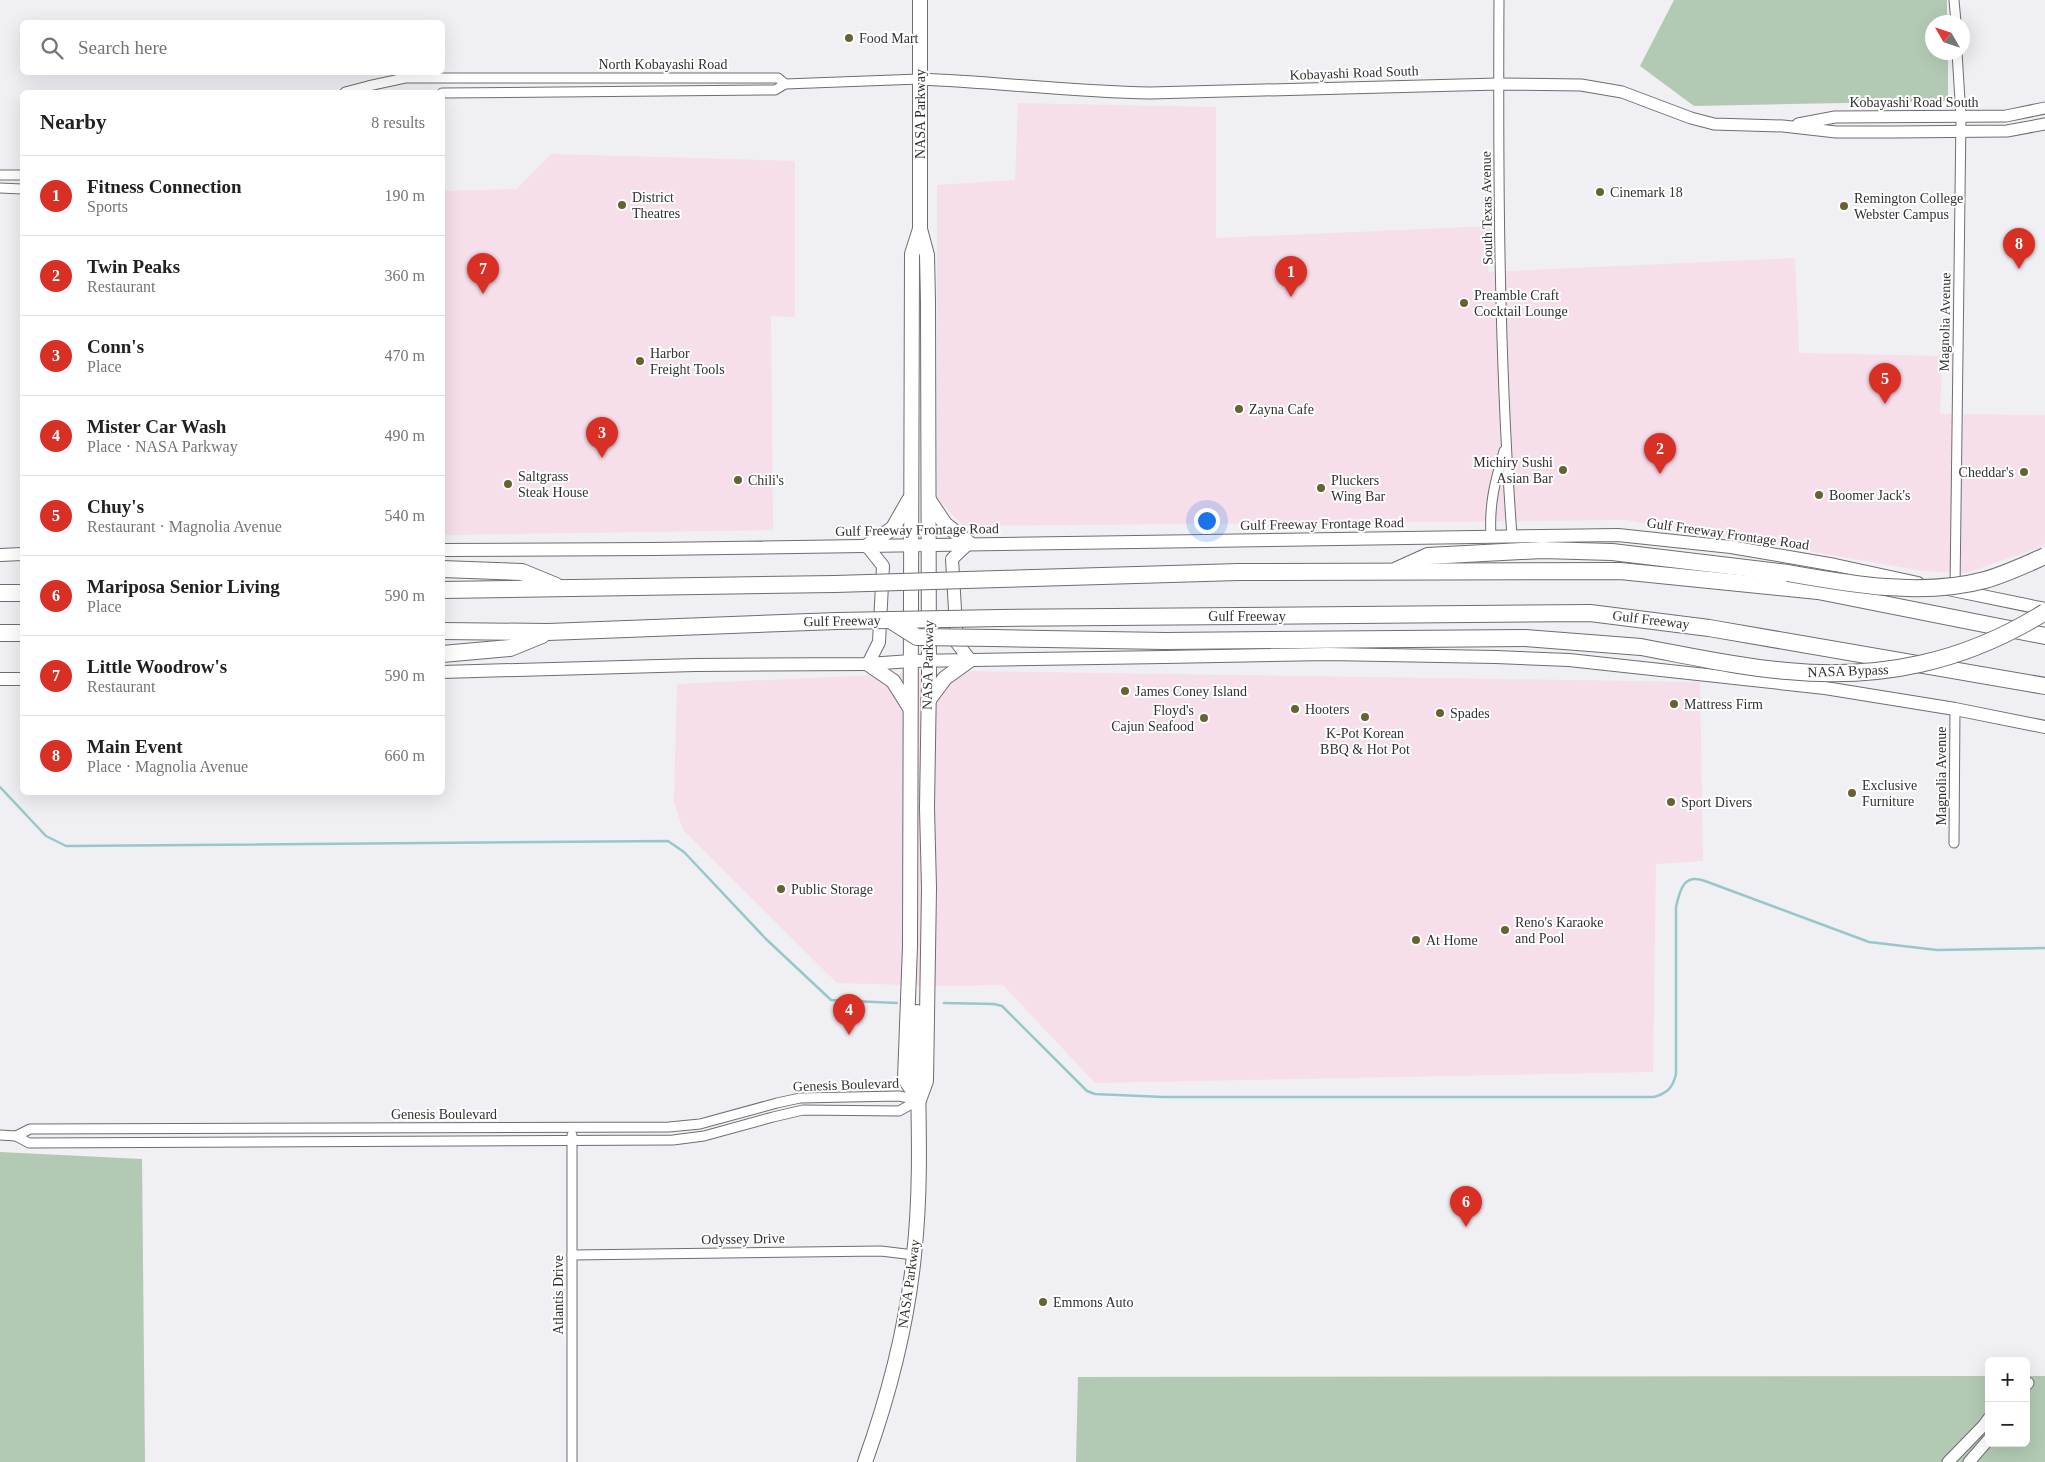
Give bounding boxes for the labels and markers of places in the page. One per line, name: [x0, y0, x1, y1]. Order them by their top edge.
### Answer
place label: Food Mart: [859, 31, 919, 46]
marker: Food Mart: [843, 32, 855, 44]
place label: Cinemark 18: [1610, 185, 1683, 200]
marker: Cinemark 18: [1594, 186, 1606, 198]
place label: District Theatres: [632, 190, 680, 221]
place label: Remington College Webster Campus: [1854, 191, 1963, 222]
marker: District Theatres: [616, 199, 628, 211]
marker: Remington College Webster Campus: [1838, 200, 1850, 212]
pin: 8: [2003, 228, 2035, 269]
pin: 7: [467, 253, 499, 294]
pin: 1: [1275, 256, 1307, 297]
place label: Preamble Craft Cocktail Lounge: [1474, 288, 1568, 319]
marker: Preamble Craft Cocktail Lounge: [1458, 297, 1470, 309]
place label: Harbor Freight Tools: [650, 346, 725, 377]
marker: Harbor Freight Tools: [634, 355, 646, 367]
pin: 5: [1869, 363, 1901, 404]
place label: Zayna Cafe: [1249, 402, 1314, 417]
marker: Zayna Cafe: [1233, 403, 1245, 415]
pin: 3: [586, 417, 618, 458]
pin: 2: [1644, 433, 1676, 474]
place label: Michiry Sushi Asian Bar: [1473, 455, 1553, 486]
marker: Michiry Sushi Asian Bar: [1557, 464, 1569, 476]
place label: Cheddar's: [1959, 465, 2014, 480]
marker: Cheddar's: [2018, 466, 2030, 478]
place label: Saltgrass Steak House: [518, 469, 588, 500]
place label: Chili's: [748, 473, 784, 488]
place label: Pluckers Wing Bar: [1331, 473, 1386, 504]
marker: Chili's: [732, 474, 744, 486]
marker: Saltgrass Steak House: [502, 478, 514, 490]
marker: Pluckers Wing Bar: [1315, 482, 1327, 494]
place label: Boomer Jack's: [1829, 488, 1910, 503]
marker: Boomer Jack's: [1813, 489, 1825, 501]
place label: James Coney Island: [1135, 684, 1247, 699]
marker: James Coney Island: [1119, 685, 1131, 697]
place label: Mattress Firm: [1684, 697, 1763, 712]
marker: Mattress Firm: [1668, 698, 1680, 710]
place label: Hooters: [1305, 702, 1349, 717]
place label: Floyd's Cajun Seafood: [1111, 703, 1194, 734]
marker: Hooters: [1289, 703, 1301, 715]
place label: Spades: [1450, 706, 1490, 721]
marker: Spades: [1434, 707, 1446, 719]
marker: K-Pot Korean BBQ & Hot Pot: [1359, 711, 1371, 723]
marker: Floyd's Cajun Seafood: [1198, 712, 1210, 724]
place label: K-Pot Korean BBQ & Hot Pot: [1320, 726, 1410, 757]
place label: Exclusive Furniture: [1862, 778, 1917, 809]
marker: Exclusive Furniture: [1846, 787, 1858, 799]
place label: Sport Divers: [1681, 795, 1752, 810]
marker: Sport Divers: [1665, 796, 1677, 808]
place label: Public Storage: [791, 882, 873, 897]
marker: Public Storage: [775, 883, 787, 895]
place label: Reno's Karaoke and Pool: [1515, 915, 1603, 946]
marker: Reno's Karaoke and Pool: [1499, 924, 1511, 936]
place label: At Home: [1426, 933, 1478, 948]
marker: At Home: [1410, 934, 1422, 946]
pin: 4: [833, 994, 865, 1035]
pin: 6: [1450, 1186, 1482, 1227]
place label: Emmons Auto: [1053, 1295, 1134, 1310]
marker: Emmons Auto: [1037, 1296, 1049, 1308]

